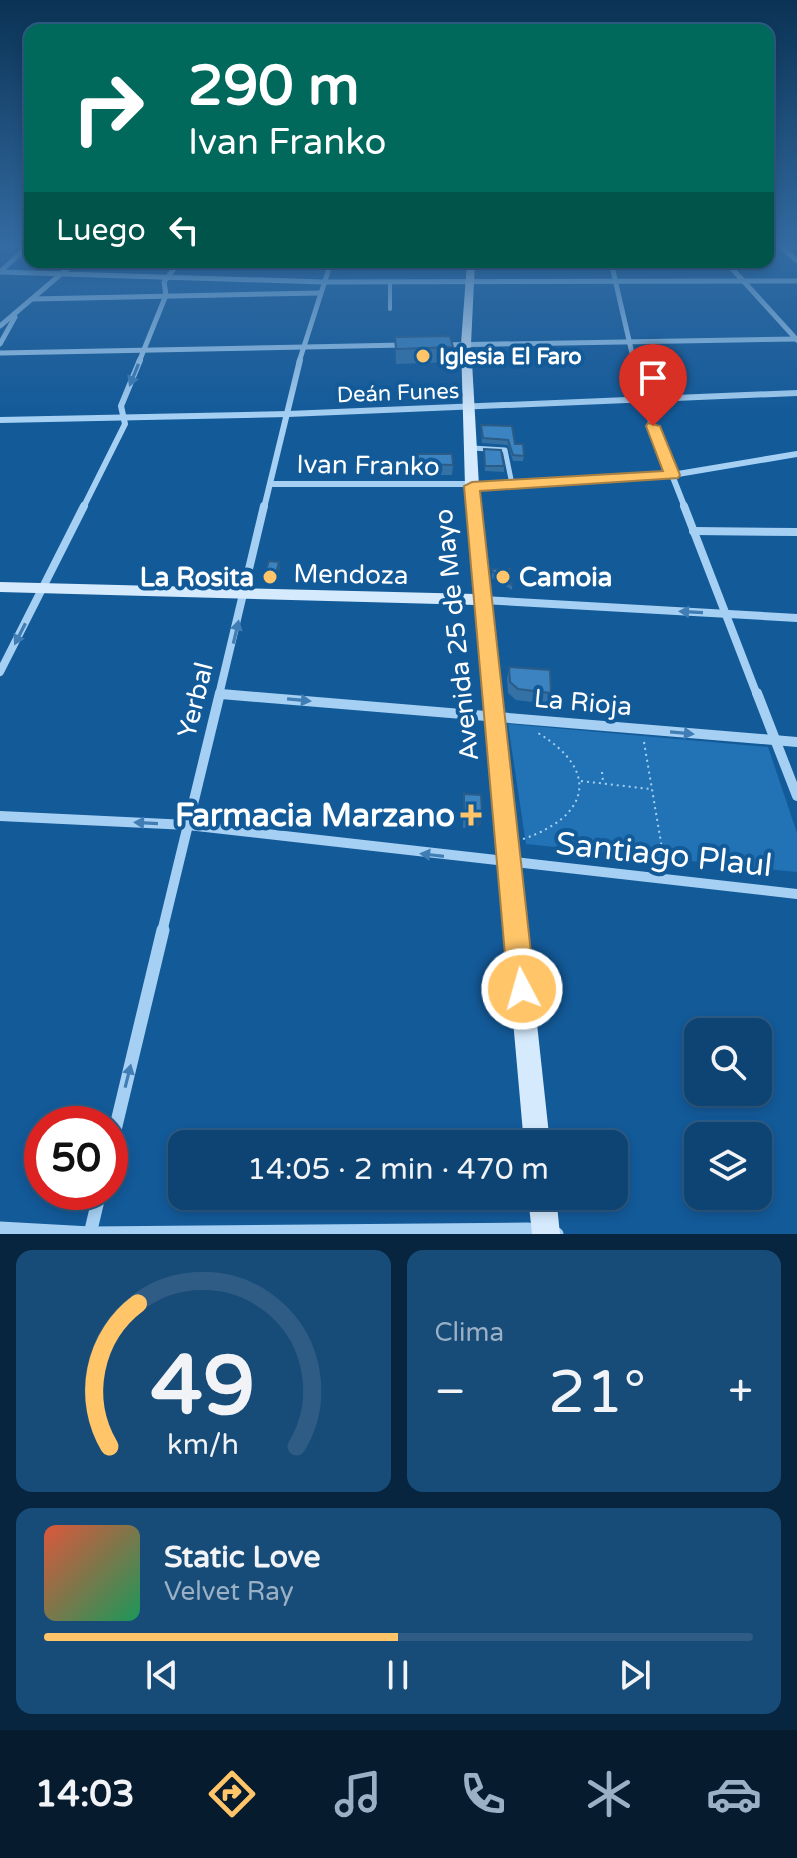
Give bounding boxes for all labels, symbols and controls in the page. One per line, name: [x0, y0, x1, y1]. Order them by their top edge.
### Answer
text: 290 m: [188, 53, 359, 120]
icon: right: [56, 56, 160, 160]
text: Ivan Franko: [188, 121, 386, 164]
icon: left: [162, 208, 206, 252]
text: Luego: [56, 212, 146, 249]
place label: Iglesia El Faro: [439, 344, 582, 370]
pin: [619, 344, 687, 426]
marker: Iglesia El Faro: [414, 347, 432, 365]
icon: arrive: [631, 356, 675, 400]
one-way arrow: [127, 363, 140, 387]
street label: Deán Funes: [336, 378, 460, 408]
street label: Ivan Franko: [296, 449, 440, 482]
street label: Avenida 25 de Mayo: [428, 507, 485, 762]
street label: Mendoza: [293, 558, 409, 591]
place label: La Rosita: [140, 562, 254, 593]
place label: Camoia: [519, 562, 612, 593]
marker: La Rosita: [261, 568, 279, 586]
marker: Camoia: [494, 568, 512, 586]
one-way arrow: [678, 606, 703, 619]
one-way arrow: [230, 620, 243, 645]
one-way arrow: [13, 623, 26, 646]
street label: Yerbal: [171, 659, 220, 741]
street label: La Rioja: [533, 683, 633, 722]
one-way arrow: [287, 694, 312, 707]
one-way arrow: [670, 727, 695, 740]
place label: Farmacia Marzano: [175, 797, 455, 835]
marker: Farmacia Marzano: [462, 806, 480, 824]
one-way arrow: [133, 816, 158, 829]
street label: Santiago Plaul: [554, 825, 774, 885]
one-way arrow: [419, 848, 444, 861]
position arrow: [480, 947, 564, 1031]
map controls: [684, 1018, 772, 1210]
button: search: [684, 1018, 772, 1106]
one-way arrow: [123, 1063, 135, 1088]
speed limit sign: 50: [24, 1106, 128, 1210]
button: layers: [684, 1122, 772, 1210]
text: 14:05 · 2 min · 470 m: [247, 1151, 549, 1188]
text: Clima: [435, 1317, 504, 1348]
text: 49: [151, 1337, 255, 1437]
text: 21°: [548, 1357, 646, 1429]
text: −: [435, 1366, 466, 1419]
text: +: [728, 1366, 753, 1419]
text: km/h: [167, 1428, 239, 1462]
text: Static Love: [164, 1539, 320, 1576]
text: Velvet Ray: [164, 1576, 294, 1607]
icon: previous: [140, 1653, 184, 1697]
icon: pause: [376, 1653, 420, 1697]
icon: next: [613, 1653, 657, 1697]
icon: directions: [204, 1766, 260, 1822]
icon: music: [330, 1766, 386, 1822]
icon: phone: [455, 1766, 511, 1822]
icon: climate: [581, 1766, 637, 1822]
icon: car: [706, 1766, 762, 1822]
text: 14:03: [35, 1773, 135, 1816]

